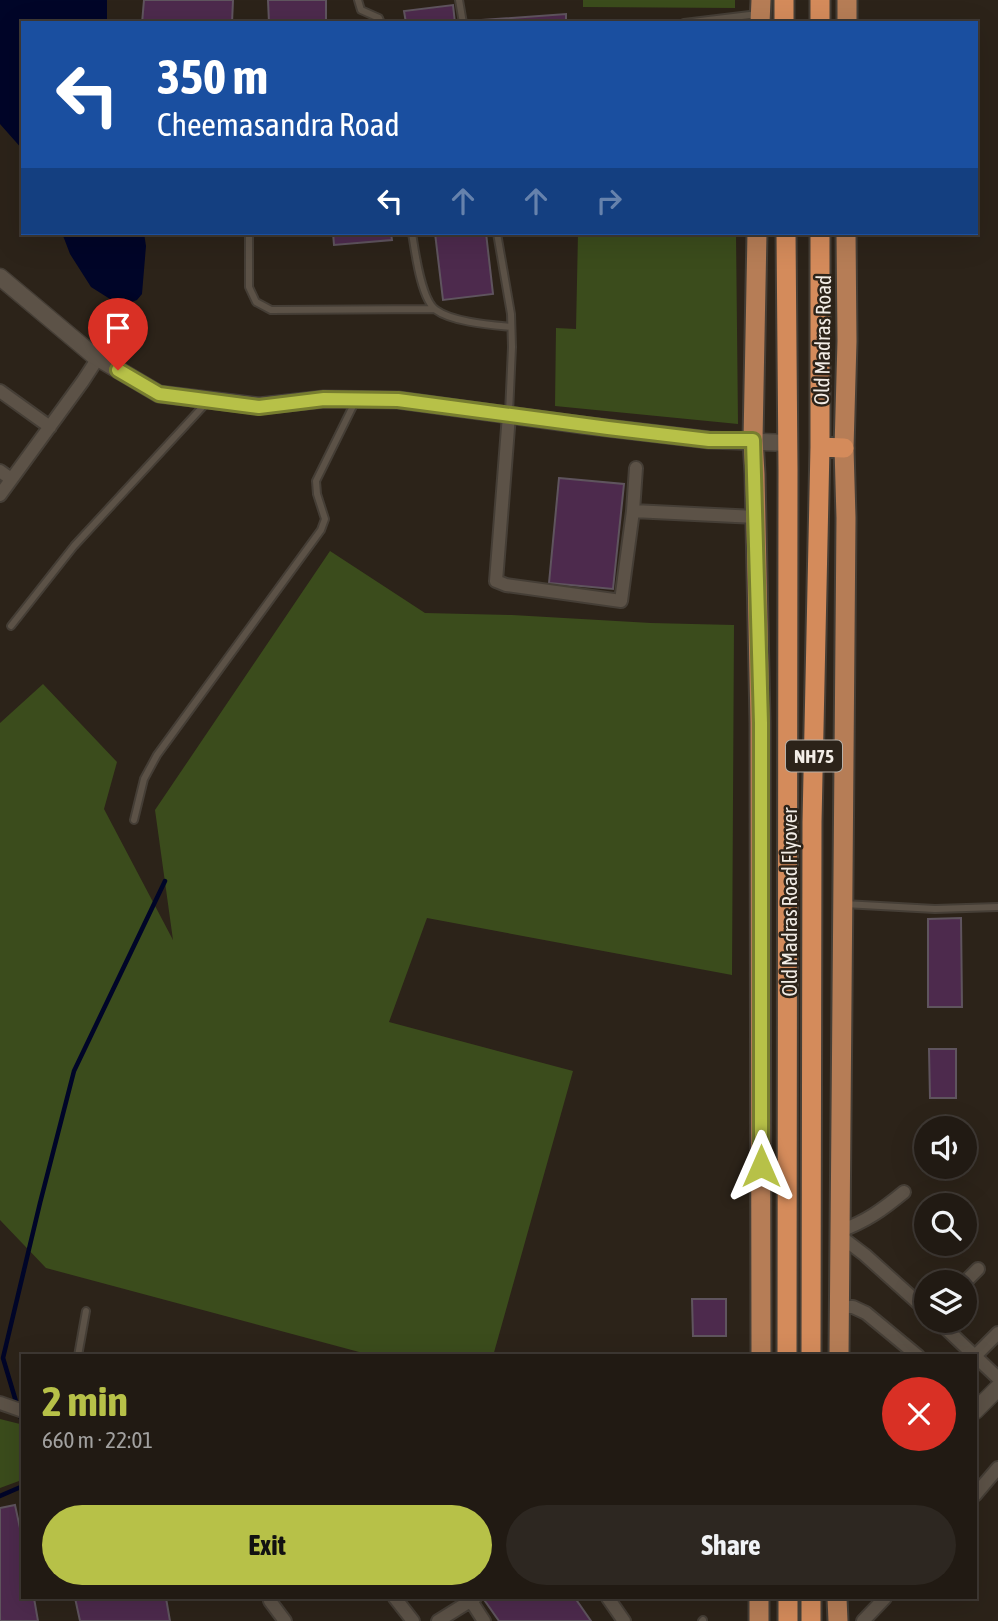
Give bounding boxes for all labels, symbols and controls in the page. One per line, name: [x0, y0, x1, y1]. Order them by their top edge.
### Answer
text: 350 m: [157, 48, 268, 104]
icon: left: [42, 49, 133, 140]
text: Cheemasandra Road: [157, 106, 400, 143]
icon: left: [371, 182, 409, 220]
icon: ahead: [444, 182, 482, 220]
icon: ahead: [517, 182, 555, 220]
icon: right: [590, 182, 628, 220]
street label: Old Madras Road: [809, 275, 835, 405]
pin: [88, 298, 148, 370]
icon: arrive: [99, 309, 137, 347]
road number: NH75: [786, 740, 842, 772]
street label: Old Madras Road Flyover: [777, 807, 801, 997]
map controls: [914, 1116, 977, 1333]
button: sound: [914, 1116, 977, 1179]
position arrow: [724, 1129, 798, 1203]
button: search: [914, 1193, 977, 1256]
button: layers: [914, 1270, 977, 1333]
text: 2 min: [42, 1377, 128, 1425]
button: close: [882, 1377, 956, 1451]
text: 660 m · 22:01: [42, 1427, 153, 1453]
button: Exit: [42, 1505, 492, 1585]
button: Share: [506, 1505, 956, 1585]

